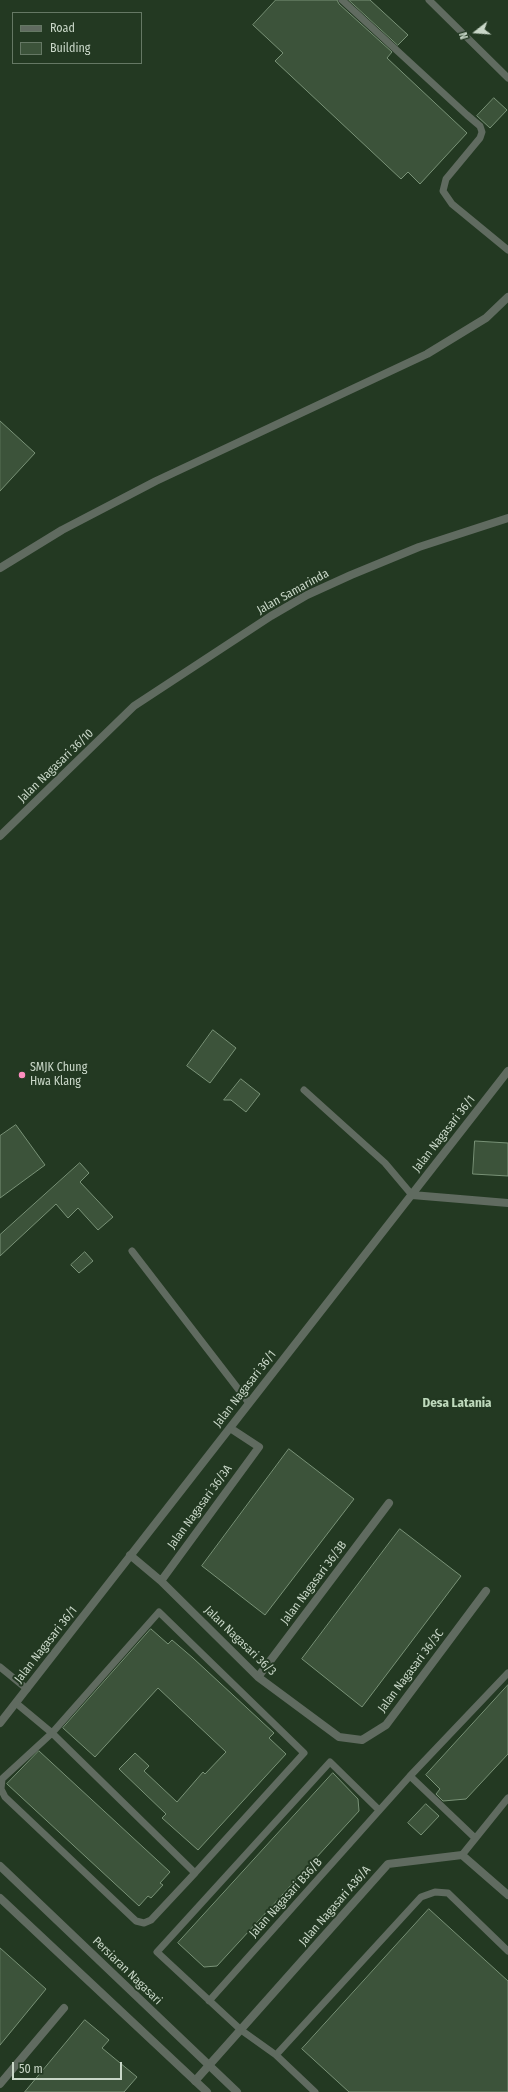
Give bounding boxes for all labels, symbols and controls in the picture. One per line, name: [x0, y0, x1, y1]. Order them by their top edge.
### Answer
legend: [12, 12, 142, 64]
north arrow: [456, 12, 496, 52]
text: Road: [50, 21, 75, 35]
text: N: [457, 31, 471, 41]
text: Building: [50, 41, 90, 55]
street label: Jalan Samarinda: [255, 566, 331, 618]
street label: Jalan Nagasari 36/10: [15, 726, 97, 806]
place label: SMJK Chung Hwa Klang: [30, 1061, 87, 1089]
marker: SMJK Chung Hwa Klang: [17, 1070, 27, 1080]
street label: Jalan Nagasari 36/1: [410, 1093, 478, 1175]
street label: Jalan Nagasari 36/1: [211, 1348, 279, 1430]
district label: Desa Latania: [422, 1395, 492, 1411]
street label: Jalan Nagasari 36/3A: [165, 1462, 235, 1552]
street label: Jalan Nagasari 36/3B: [278, 1538, 350, 1628]
street label: Jalan Nagasari 36/3: [201, 1603, 279, 1679]
street label: Jalan Nagasari 36/1: [12, 1604, 80, 1686]
street label: Jalan Nagasari 36/3C: [375, 1627, 447, 1715]
street label: Jalan Nagasari B36/B: [246, 1855, 326, 1941]
street label: Jalan Nagasari A36/A: [296, 1863, 374, 1949]
street label: Persiaran Nagasari: [89, 1934, 165, 2008]
scale bar: [14, 2054, 124, 2080]
text: 50 m: [19, 2062, 43, 2076]

